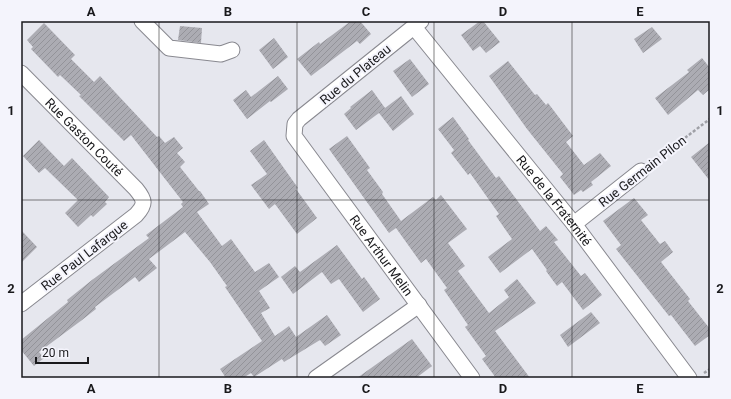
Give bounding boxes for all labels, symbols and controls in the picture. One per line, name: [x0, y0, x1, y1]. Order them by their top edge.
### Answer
text: A: [87, 4, 96, 19]
text: B: [224, 4, 232, 19]
text: C: [362, 4, 371, 19]
text: D: [499, 4, 507, 19]
text: E: [636, 4, 644, 19]
street label: Rue du Plateau: [317, 41, 394, 108]
street label: Rue Gaston Couté: [42, 95, 126, 180]
text: 1: [7, 103, 15, 118]
text: 1: [716, 103, 724, 118]
street label: Rue Germain Pilon: [596, 133, 689, 210]
street label: Rue de la Fraternité: [513, 152, 595, 249]
street label: Rue Arthur Melin: [347, 212, 416, 299]
street label: Rue Paul Lafargue: [38, 217, 131, 294]
text: 2: [7, 281, 15, 296]
text: 2: [716, 281, 724, 296]
scale bar: [36, 339, 88, 365]
text: 20 m: [42, 346, 69, 360]
text: A: [87, 381, 96, 396]
text: B: [224, 381, 232, 396]
text: C: [362, 381, 371, 396]
text: D: [499, 381, 507, 396]
text: E: [636, 381, 644, 396]

